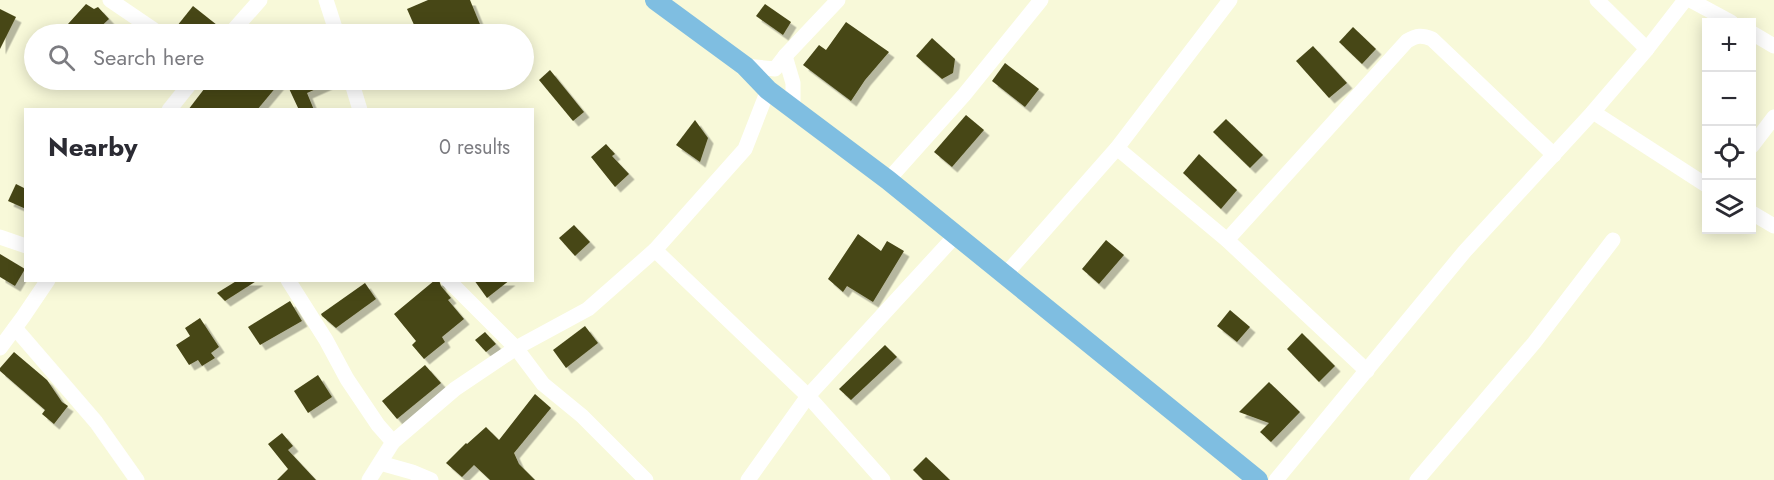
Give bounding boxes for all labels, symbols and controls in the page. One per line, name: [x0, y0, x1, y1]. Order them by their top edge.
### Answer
map controls: [1702, 18, 1756, 234]
button: +: [1702, 18, 1756, 72]
search box: [24, 24, 534, 90]
icon: search: [45, 41, 78, 74]
text: Search here: [93, 41, 204, 73]
button: −: [1702, 72, 1756, 126]
button: locate: [1702, 126, 1756, 180]
text: Nearby: [48, 128, 137, 166]
text: 0 results: [439, 133, 510, 162]
button: layers: [1702, 180, 1756, 234]

